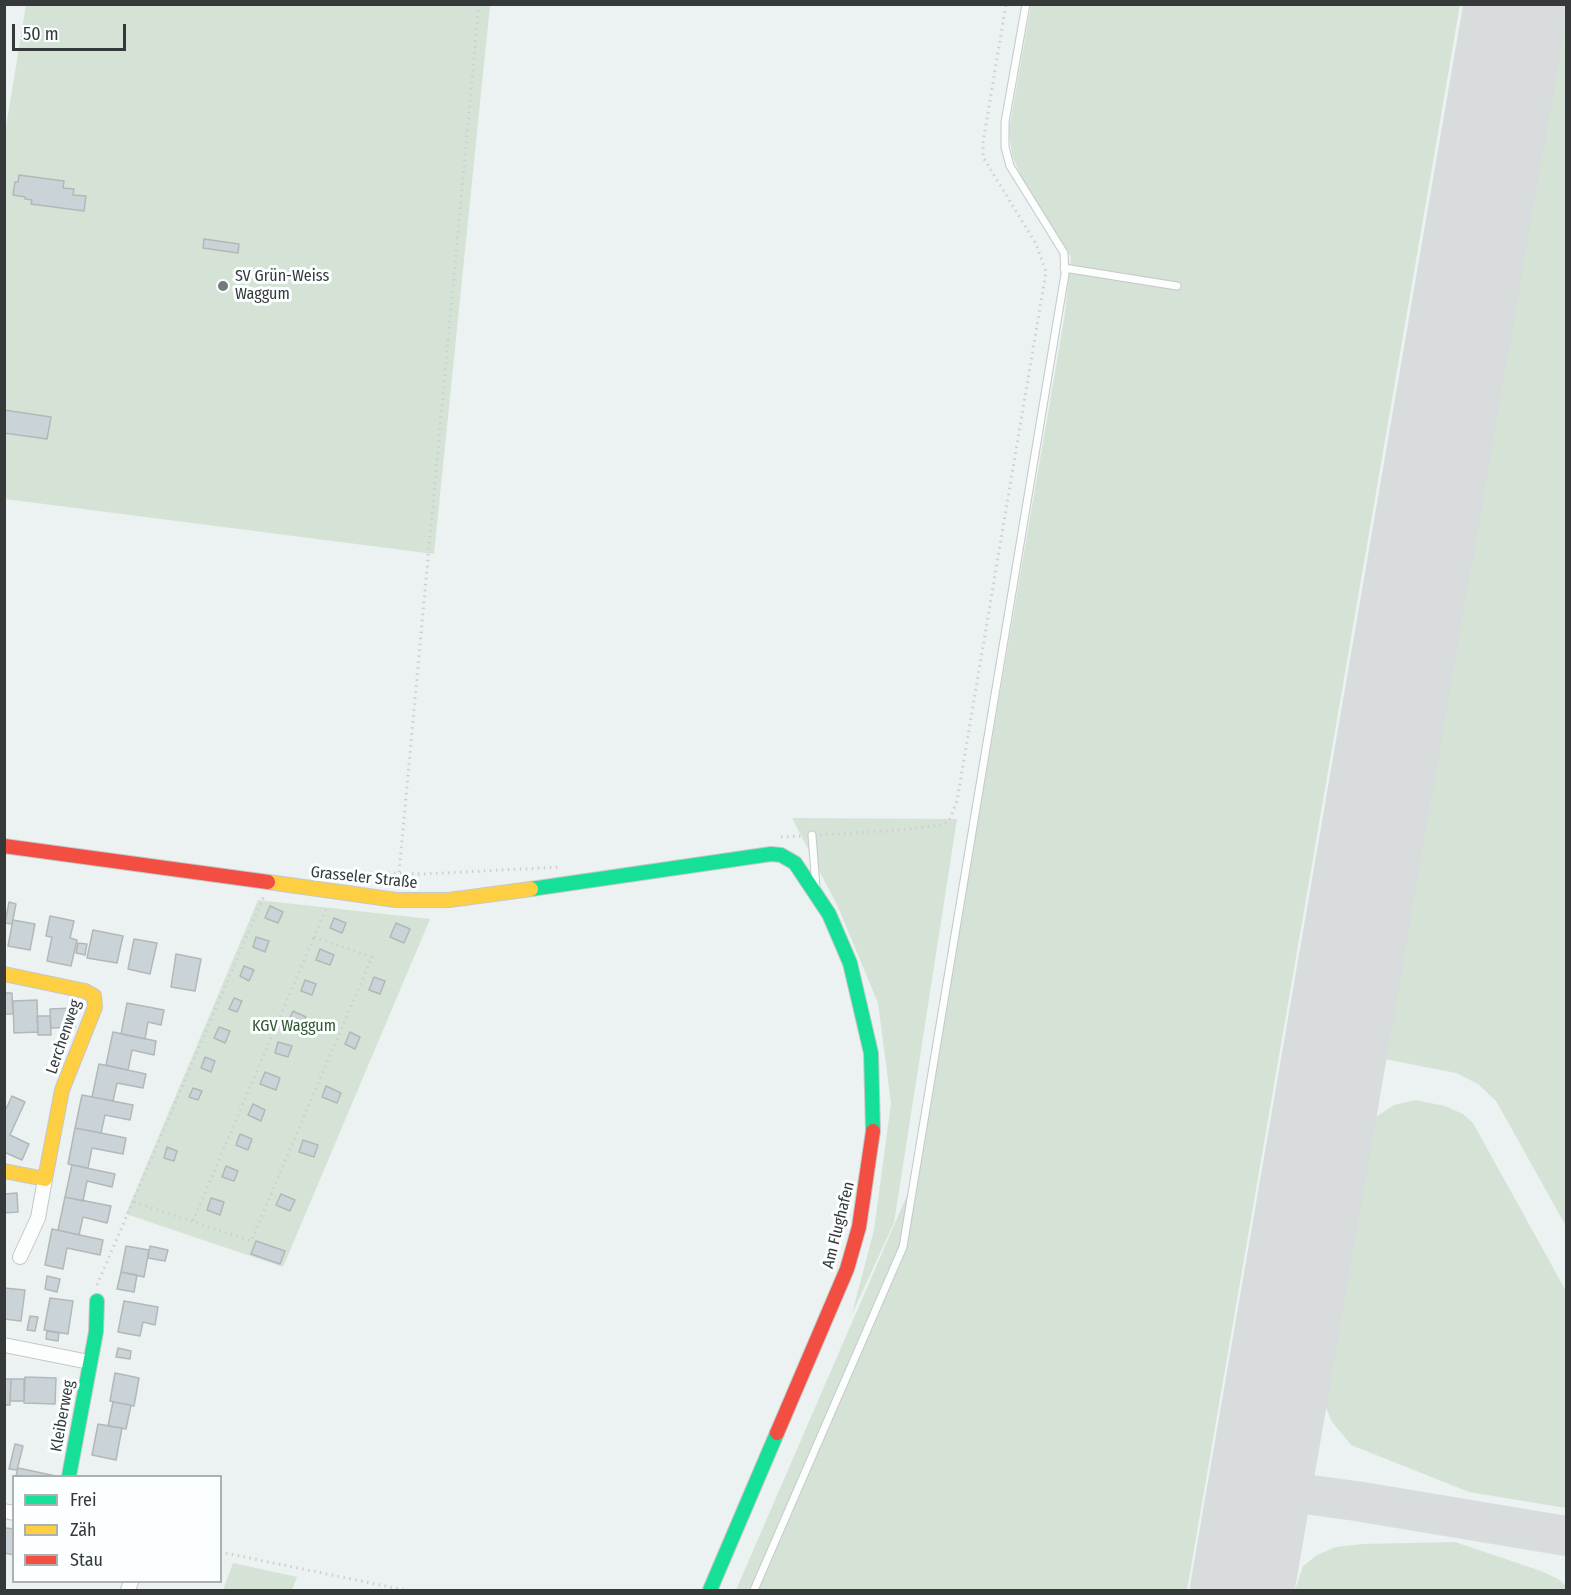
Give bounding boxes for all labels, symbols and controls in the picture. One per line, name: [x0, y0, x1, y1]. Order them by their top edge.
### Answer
scale bar: [15, 12, 129, 50]
text: 50 m: [23, 23, 59, 45]
place label: SV Grün-Weiss Waggum: [235, 267, 329, 305]
marker: SV Grün-Weiss Waggum: [216, 279, 230, 293]
street label: Grasseler Straße: [310, 863, 418, 893]
street label: Lerchenweg: [42, 997, 86, 1077]
park label: KGV Waggum: [252, 1017, 336, 1037]
street label: Am Flughafen: [819, 1180, 859, 1270]
street label: Kleiberweg: [47, 1379, 79, 1453]
legend: [12, 1475, 222, 1583]
text: Frei: [70, 1489, 96, 1511]
text: Zäh: [70, 1519, 97, 1541]
text: Stau: [70, 1549, 103, 1571]

